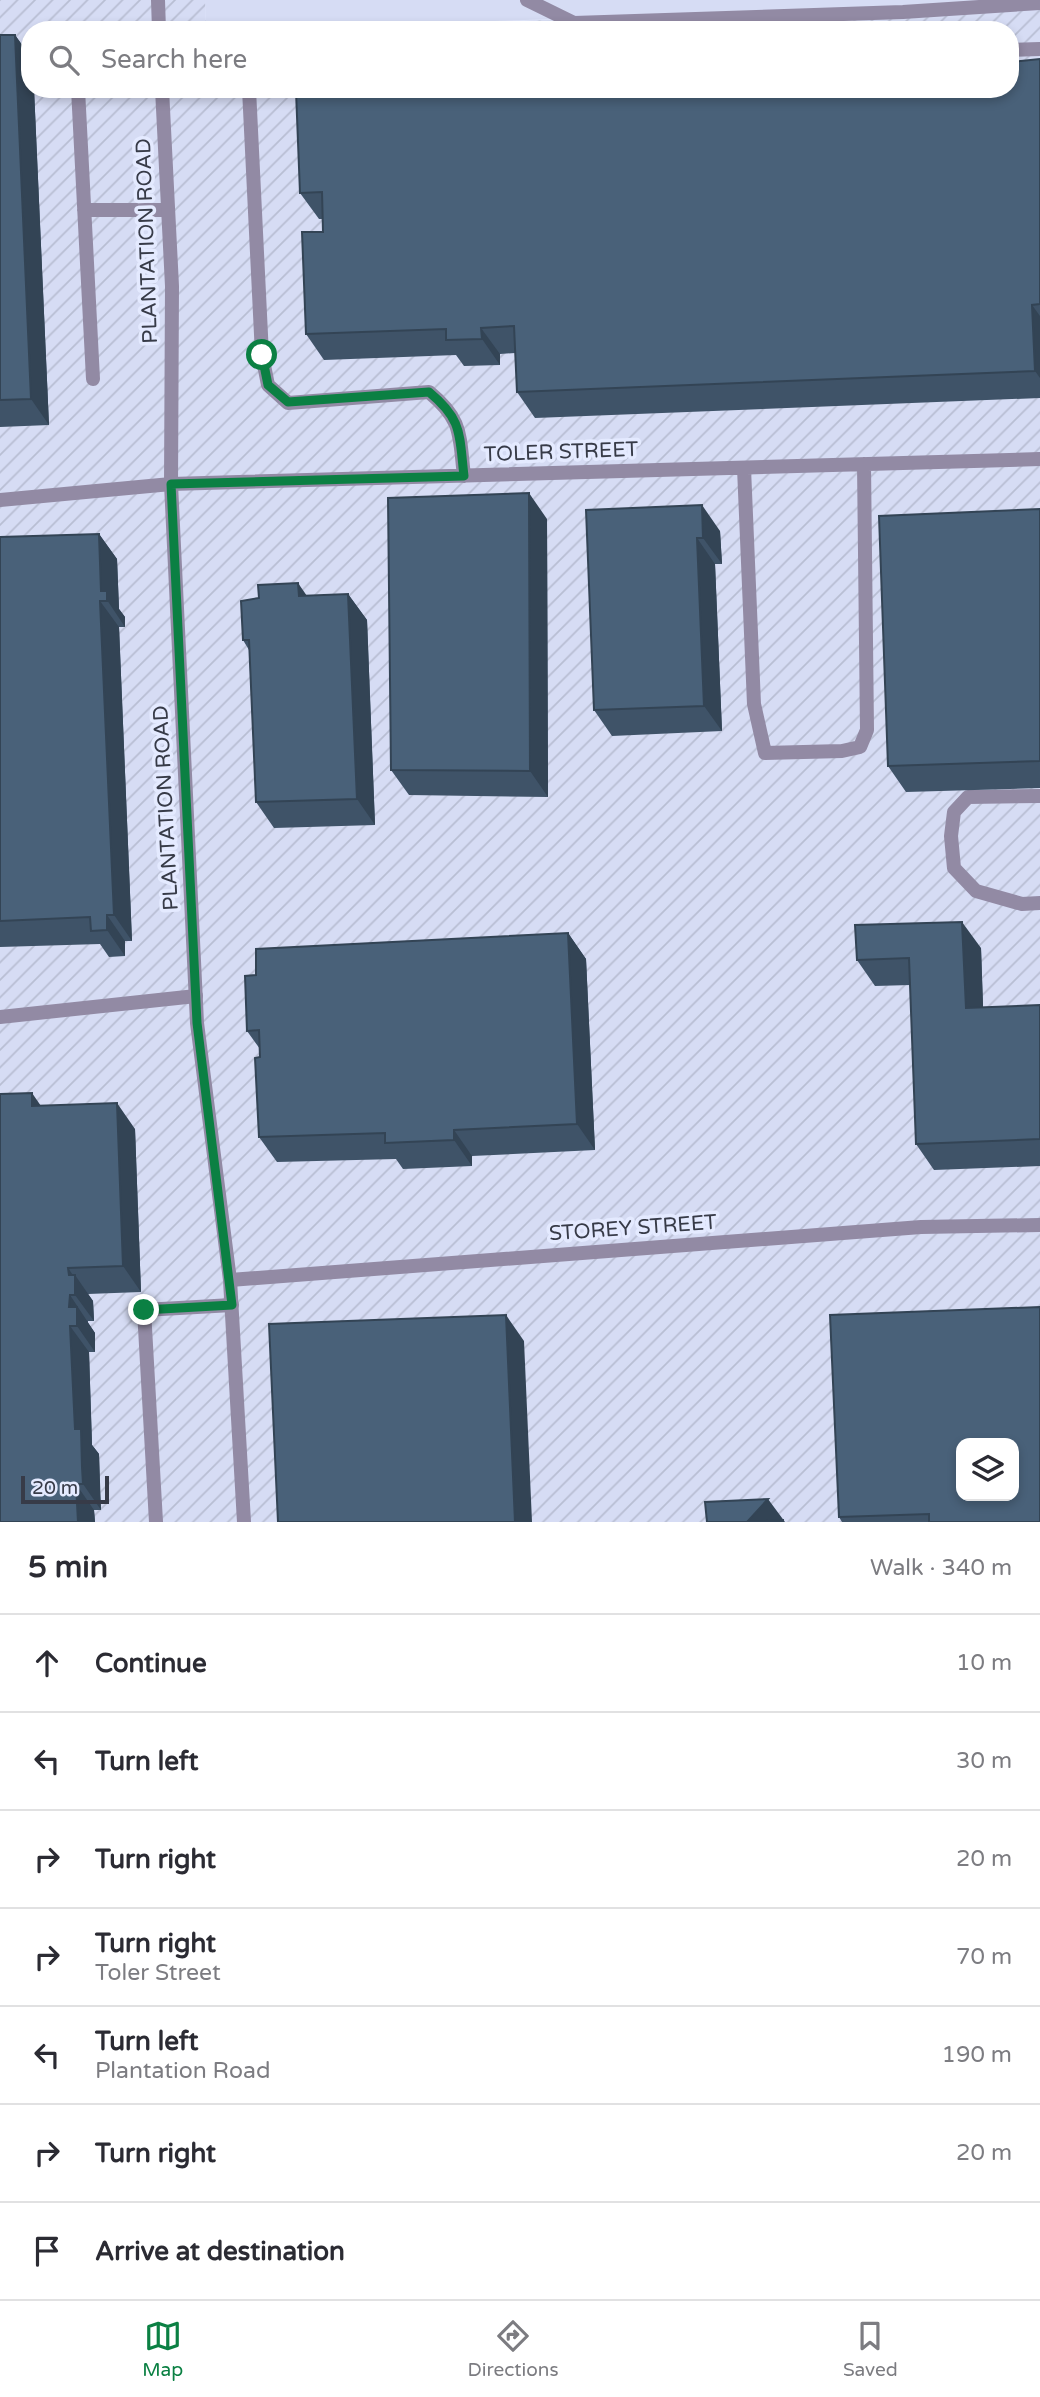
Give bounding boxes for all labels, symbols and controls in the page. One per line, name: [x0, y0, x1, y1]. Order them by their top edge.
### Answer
search box: [21, 21, 1019, 98]
icon: search: [45, 41, 83, 79]
text: Search here: [101, 44, 247, 75]
street label: PLANTATION ROAD: [131, 138, 163, 344]
route start: [246, 339, 277, 370]
street label: TOLER STREET: [483, 437, 639, 467]
street label: PLANTATION ROAD: [148, 705, 184, 911]
street label: STOREY STREET: [548, 1210, 718, 1246]
route end: [128, 1294, 159, 1325]
map controls: [956, 1438, 1019, 1501]
button: layers: [956, 1438, 1019, 1501]
scale bar: [21, 1473, 108, 1505]
text: 20 m: [32, 1477, 78, 1499]
text: 5 min: [28, 1549, 108, 1586]
text: Walk · 340 m: [870, 1554, 1012, 1582]
icon: ahead: [28, 1644, 66, 1682]
text: Continue: [95, 1648, 207, 1679]
text: 10 m: [956, 1649, 1012, 1677]
icon: left: [28, 1742, 66, 1780]
text: Turn left: [95, 1746, 198, 1777]
text: 30 m: [956, 1747, 1012, 1775]
icon: right: [28, 1840, 66, 1878]
text: Turn right: [95, 1844, 216, 1875]
text: 20 m: [956, 1845, 1012, 1873]
text: Turn right: [95, 1928, 216, 1959]
icon: right: [28, 1938, 66, 1976]
text: 70 m: [956, 1943, 1012, 1971]
text: Toler Street: [95, 1959, 221, 1987]
text: Turn left: [95, 2026, 198, 2057]
icon: left: [28, 2036, 66, 2074]
text: 190 m: [942, 2041, 1012, 2069]
text: Plantation Road: [95, 2057, 270, 2085]
icon: right: [28, 2134, 66, 2172]
text: Turn right: [95, 2138, 216, 2169]
text: 20 m: [956, 2139, 1012, 2167]
icon: arrive: [28, 2232, 66, 2270]
text: Arrive at destination: [95, 2236, 345, 2267]
tab: Map: [142, 2317, 183, 2381]
tab: Directions: [468, 2317, 559, 2381]
tab: Saved: [843, 2317, 898, 2381]

